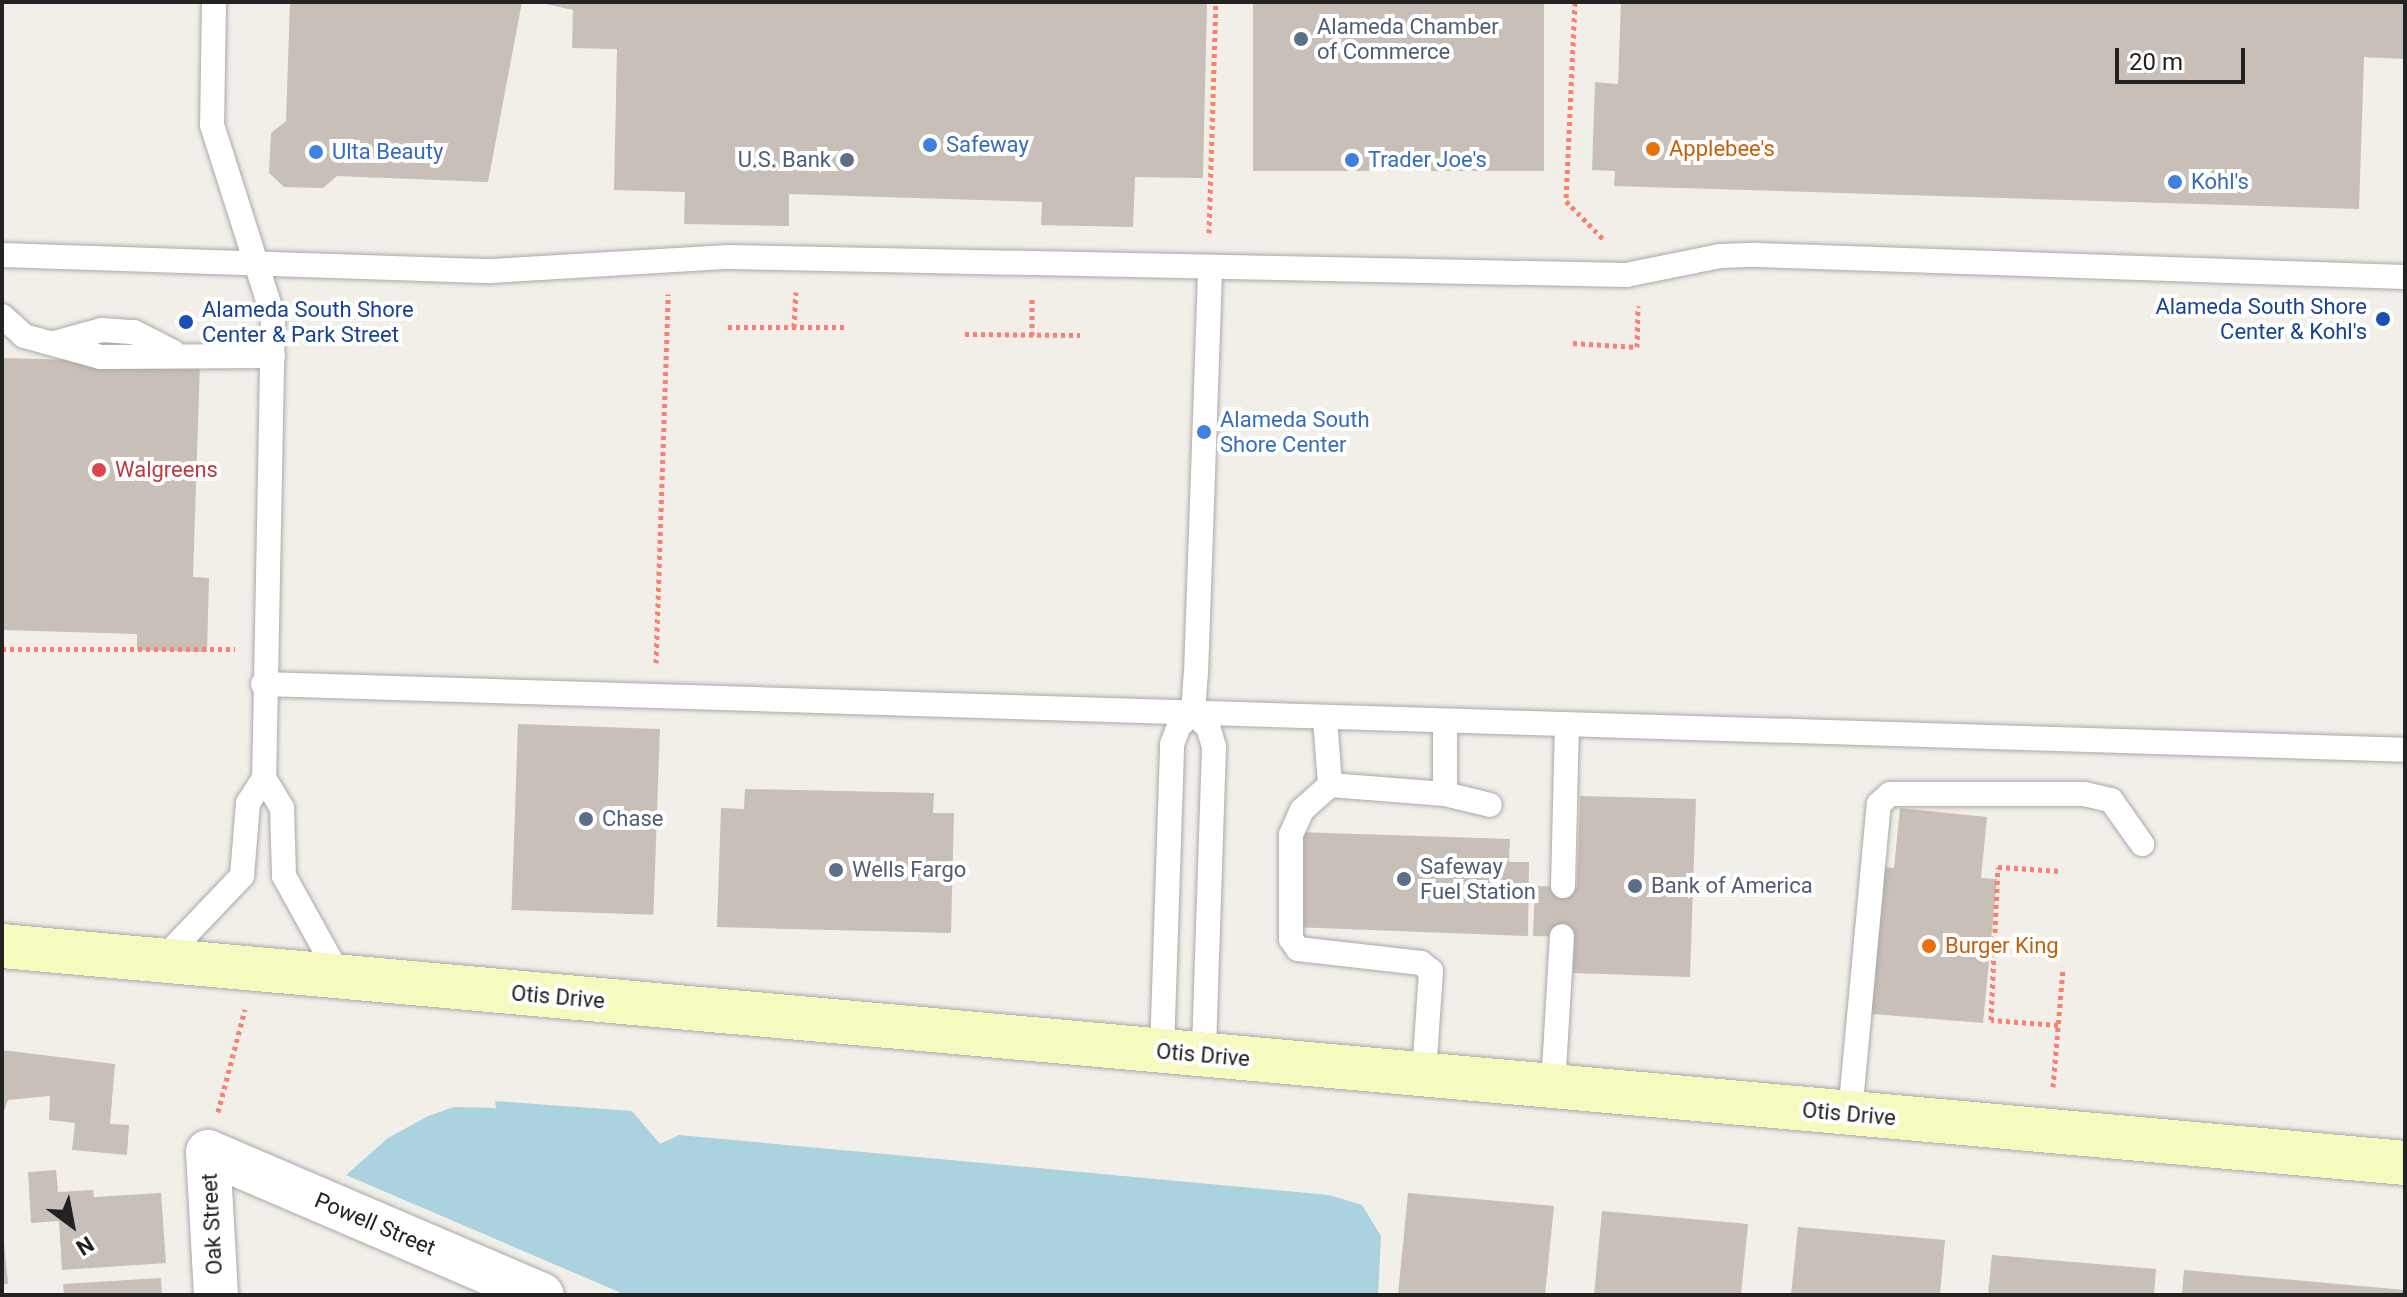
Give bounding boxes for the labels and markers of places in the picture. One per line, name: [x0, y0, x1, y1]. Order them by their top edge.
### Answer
place label: Alameda Chamber of Commerce: [1317, 13, 1499, 64]
marker: Alameda Chamber of Commerce: [1292, 30, 1310, 48]
place label: Safeway: [946, 132, 1029, 158]
marker: Safeway: [921, 136, 939, 154]
place label: Applebee's: [1669, 136, 1775, 162]
place label: Ulta Beauty: [332, 139, 443, 165]
marker: Applebee's: [1644, 140, 1662, 158]
marker: Ulta Beauty: [307, 143, 325, 161]
place label: U.S. Bank: [738, 147, 831, 173]
place label: Trader Joe's: [1368, 147, 1487, 173]
marker: U.S. Bank: [838, 151, 856, 169]
marker: Trader Joe's: [1343, 151, 1361, 169]
place label: Kohl's: [2191, 169, 2249, 195]
marker: Kohl's: [2166, 173, 2184, 191]
place label: Alameda South Shore Center & Kohl's: [2155, 293, 2367, 344]
place label: Alameda South Shore Center & Park Street: [202, 296, 414, 348]
marker: Alameda South Shore Center & Kohl's: [2374, 310, 2392, 328]
marker: Alameda South Shore Center & Park Street: [177, 313, 195, 331]
place label: Alameda South Shore Center: [1220, 406, 1370, 458]
marker: Alameda South Shore Center: [1195, 423, 1213, 441]
place label: Walgreens: [115, 457, 218, 483]
marker: Walgreens: [90, 461, 108, 479]
place label: Chase: [602, 806, 663, 832]
marker: Chase: [577, 810, 595, 828]
place label: Safeway Fuel Station: [1420, 853, 1536, 904]
place label: Wells Fargo: [852, 857, 966, 883]
marker: Wells Fargo: [827, 861, 845, 879]
marker: Safeway Fuel Station: [1395, 870, 1413, 888]
place label: Bank of America: [1651, 873, 1813, 899]
marker: Bank of America: [1626, 877, 1644, 895]
place label: Burger King: [1945, 933, 2059, 959]
marker: Burger King: [1920, 937, 1938, 955]

